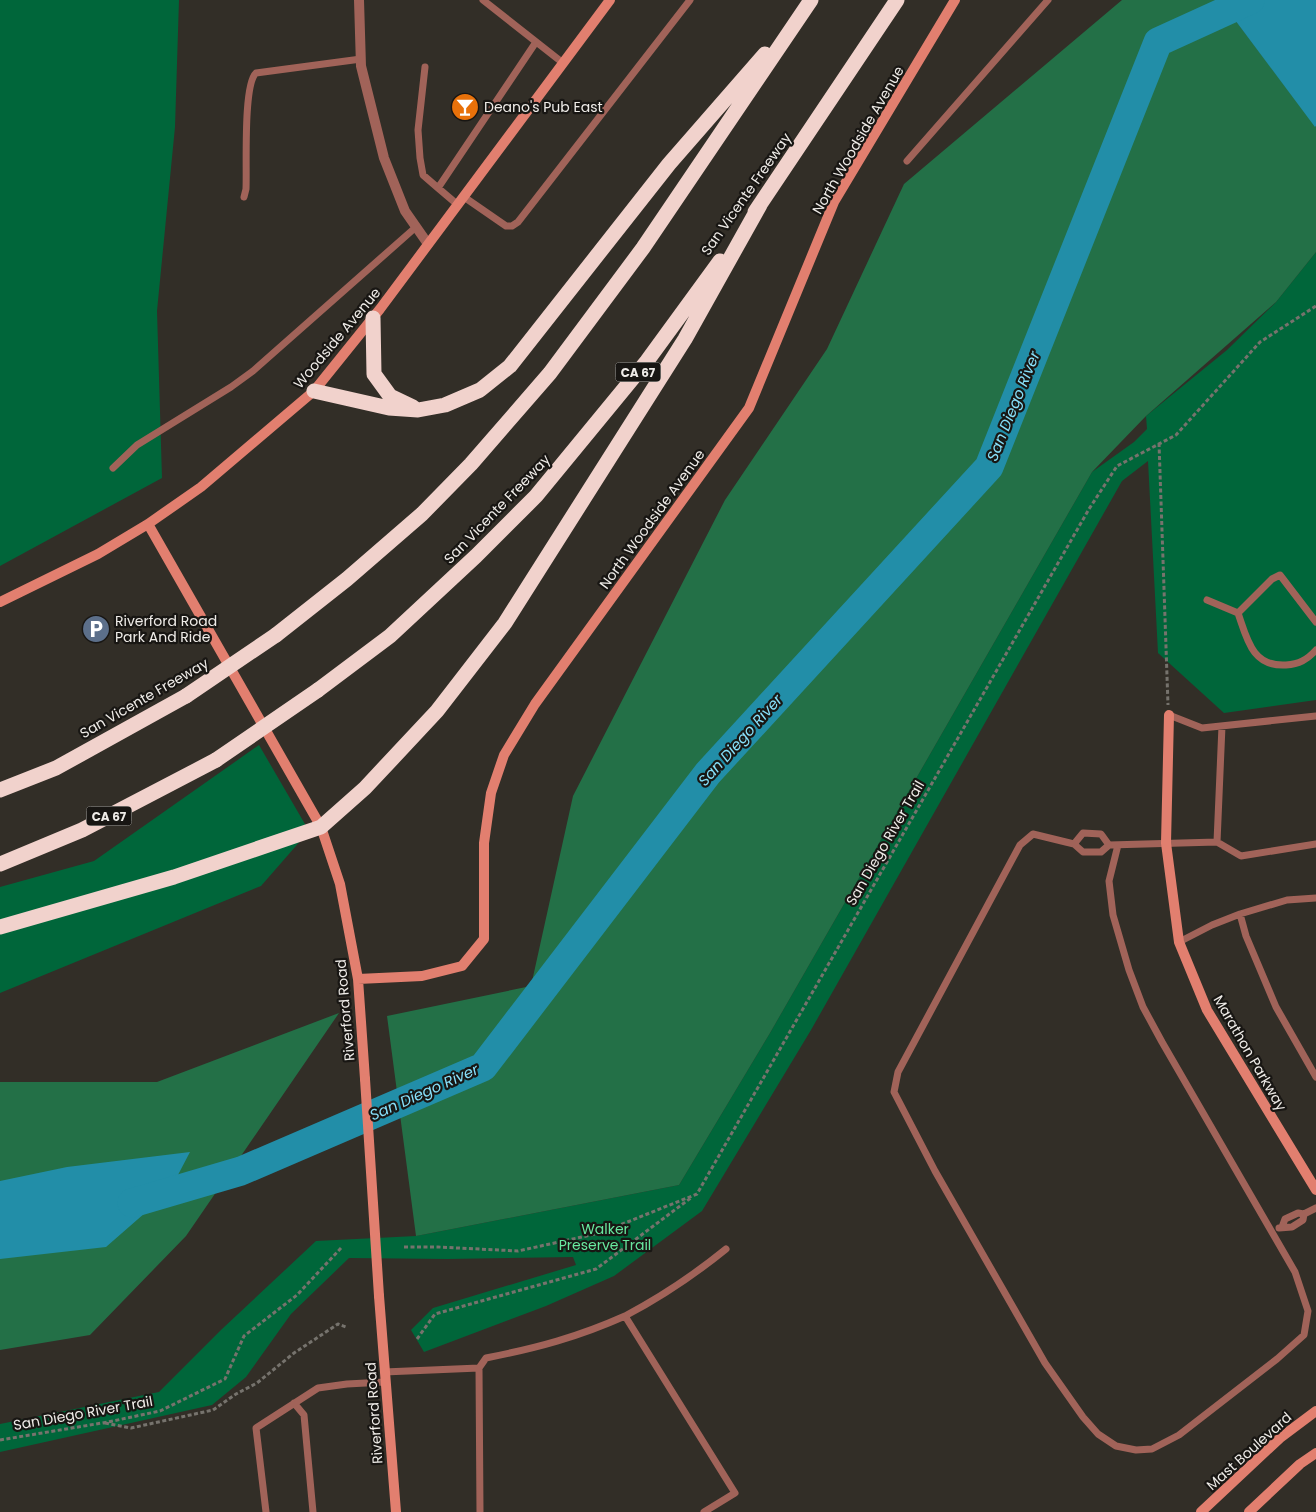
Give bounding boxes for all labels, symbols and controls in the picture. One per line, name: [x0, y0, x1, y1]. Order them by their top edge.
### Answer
street label: North Woodside Avenue: [807, 62, 909, 218]
bar icon: Deano's Pub East: [450, 92, 480, 122]
place label: Deano's Pub East: [484, 97, 603, 117]
street label: San Vicente Freeway: [696, 129, 796, 259]
street label: Woodside Avenue: [289, 283, 385, 393]
water label: San Diego River: [981, 348, 1045, 464]
road number: CA 67: [616, 362, 660, 382]
street label: North Woodside Avenue: [595, 445, 710, 593]
street label: San Vicente Freeway: [439, 450, 555, 568]
place label: Riverford Road Park And Ride: [115, 611, 217, 647]
parking icon: Riverford Road Park And Ride: [81, 614, 111, 644]
street label: San Vicente Freeway: [76, 653, 212, 743]
water label: San Diego River: [693, 689, 787, 790]
street label: San Diego River Trail: [841, 777, 929, 909]
road number: CA 67: [86, 806, 132, 826]
street label: Riverford Road: [331, 958, 359, 1062]
street label: Marathon Parkway: [1209, 991, 1291, 1115]
water label: San Diego River: [366, 1058, 482, 1125]
park label: Walker Preserve Trail: [559, 1219, 651, 1255]
street label: Riverford Road: [360, 1361, 388, 1465]
street label: San Diego River Trail: [12, 1391, 154, 1435]
street label: Mast Boulevard: [1202, 1407, 1296, 1495]

